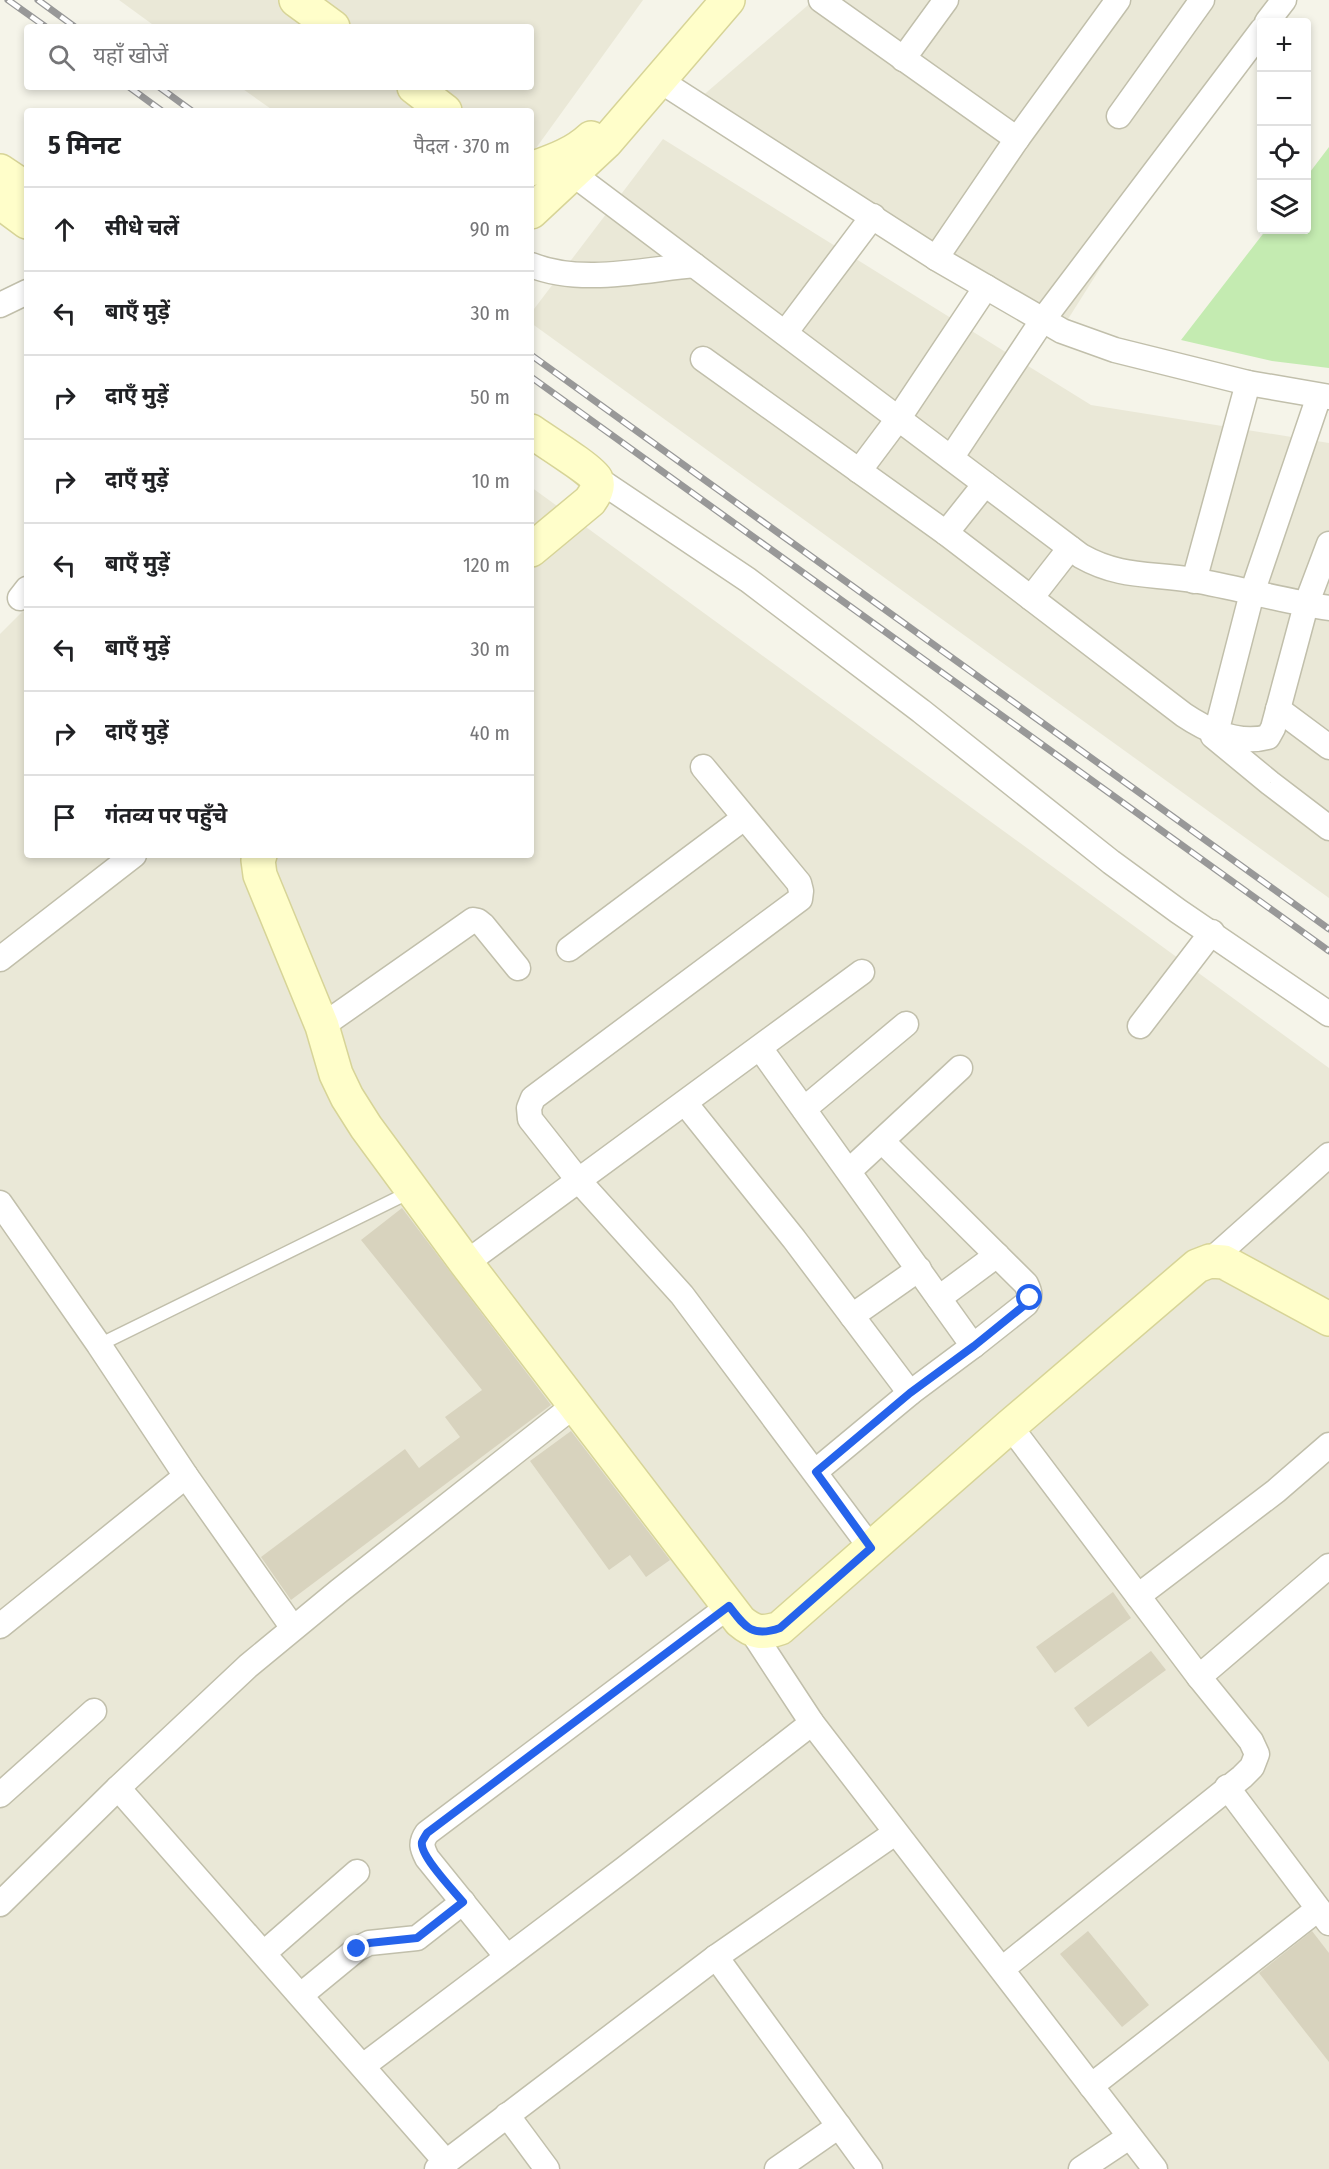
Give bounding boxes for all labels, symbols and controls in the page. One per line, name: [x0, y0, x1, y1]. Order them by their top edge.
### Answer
map controls: [1257, 18, 1311, 234]
button: +: [1257, 18, 1311, 72]
search box: [24, 24, 534, 90]
icon: search: [45, 41, 78, 74]
text: यहाँ खोजें: [93, 42, 168, 69]
button: −: [1257, 72, 1311, 126]
button: locate: [1257, 126, 1311, 180]
text: 5 मिनट: [48, 130, 121, 161]
text: पैदल · 370 m: [414, 134, 510, 158]
button: layers: [1257, 180, 1311, 234]
icon: ahead: [48, 213, 81, 246]
text: सीधे चलें: [105, 214, 179, 241]
text: 90 m: [470, 217, 510, 241]
icon: left: [48, 297, 81, 330]
text: बाएँ मुड़ें: [105, 298, 170, 325]
text: 30 m: [470, 301, 510, 325]
icon: right: [48, 381, 81, 414]
text: दाएँ मुड़ें: [105, 382, 169, 409]
text: 50 m: [470, 385, 510, 409]
icon: right: [48, 465, 81, 498]
text: दाएँ मुड़ें: [105, 466, 169, 493]
text: 10 m: [472, 469, 510, 493]
icon: left: [48, 549, 81, 582]
text: बाएँ मुड़ें: [105, 550, 170, 577]
text: 120 m: [463, 553, 510, 577]
icon: left: [48, 633, 81, 666]
text: बाएँ मुड़ें: [105, 634, 170, 661]
text: 30 m: [470, 637, 510, 661]
icon: right: [48, 717, 81, 750]
text: दाएँ मुड़ें: [105, 718, 169, 745]
text: 40 m: [470, 721, 510, 745]
icon: arrive: [48, 801, 81, 834]
text: गंतव्य पर पहुँचे: [105, 802, 227, 829]
route start: [1016, 1284, 1042, 1310]
route end: [343, 1935, 369, 1961]

